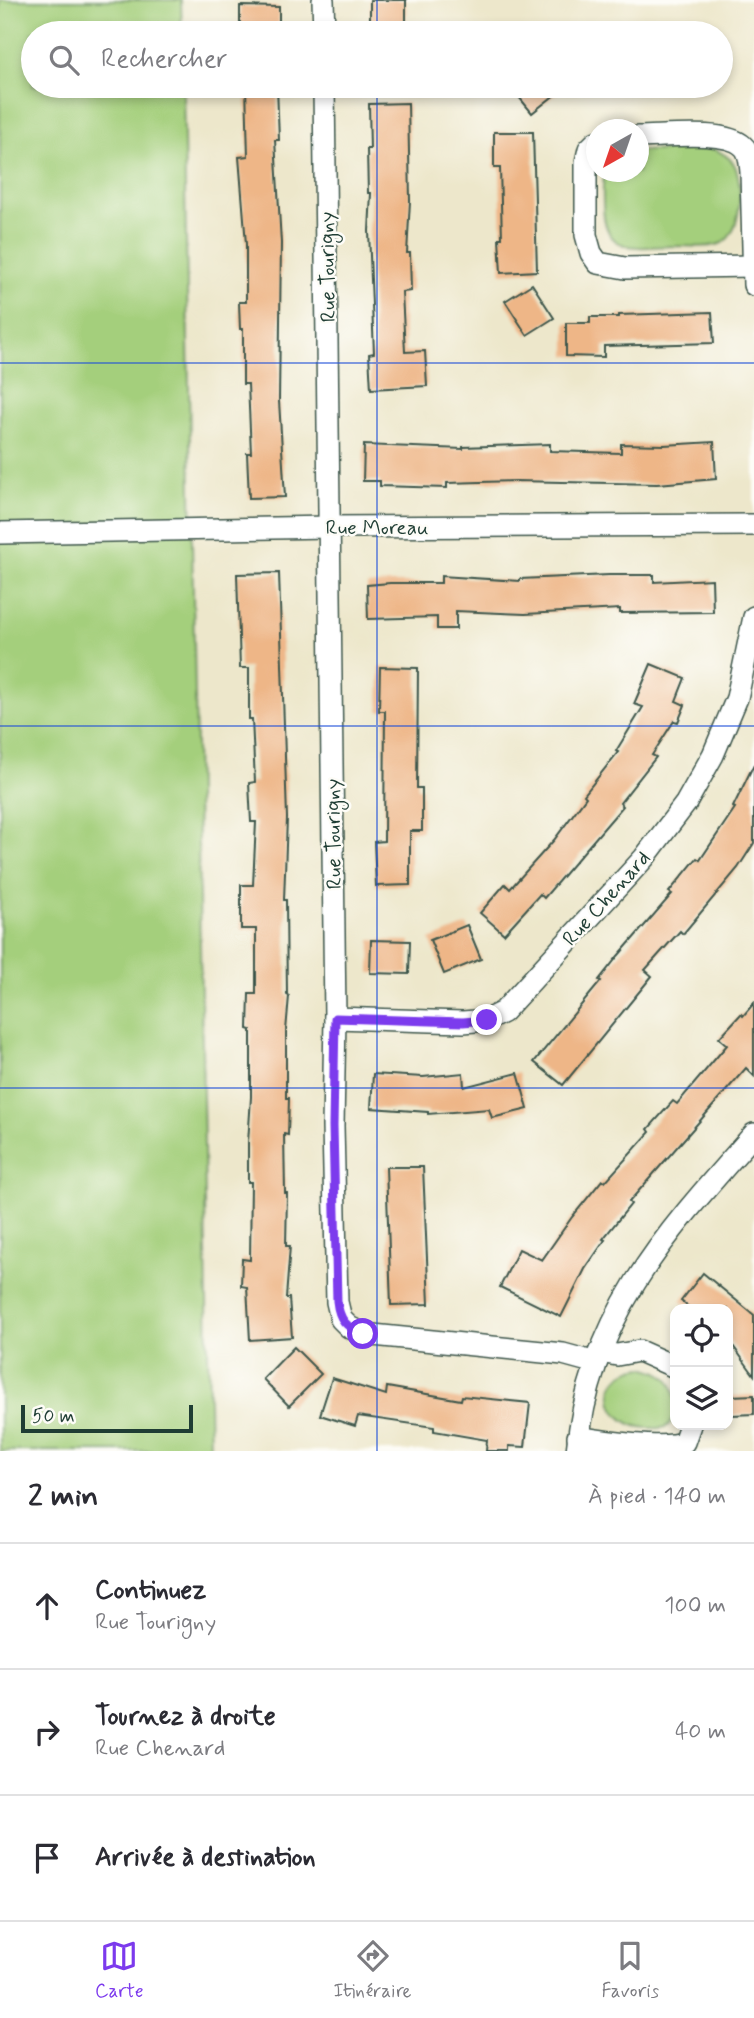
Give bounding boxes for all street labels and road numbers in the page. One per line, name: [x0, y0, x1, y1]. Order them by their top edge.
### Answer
street label: Rue Tourigny: [313, 211, 344, 323]
street label: Rue Moreau: [326, 514, 428, 542]
street label: Rue Tourigny: [319, 778, 350, 890]
street label: Rue Chenard: [556, 845, 657, 952]

